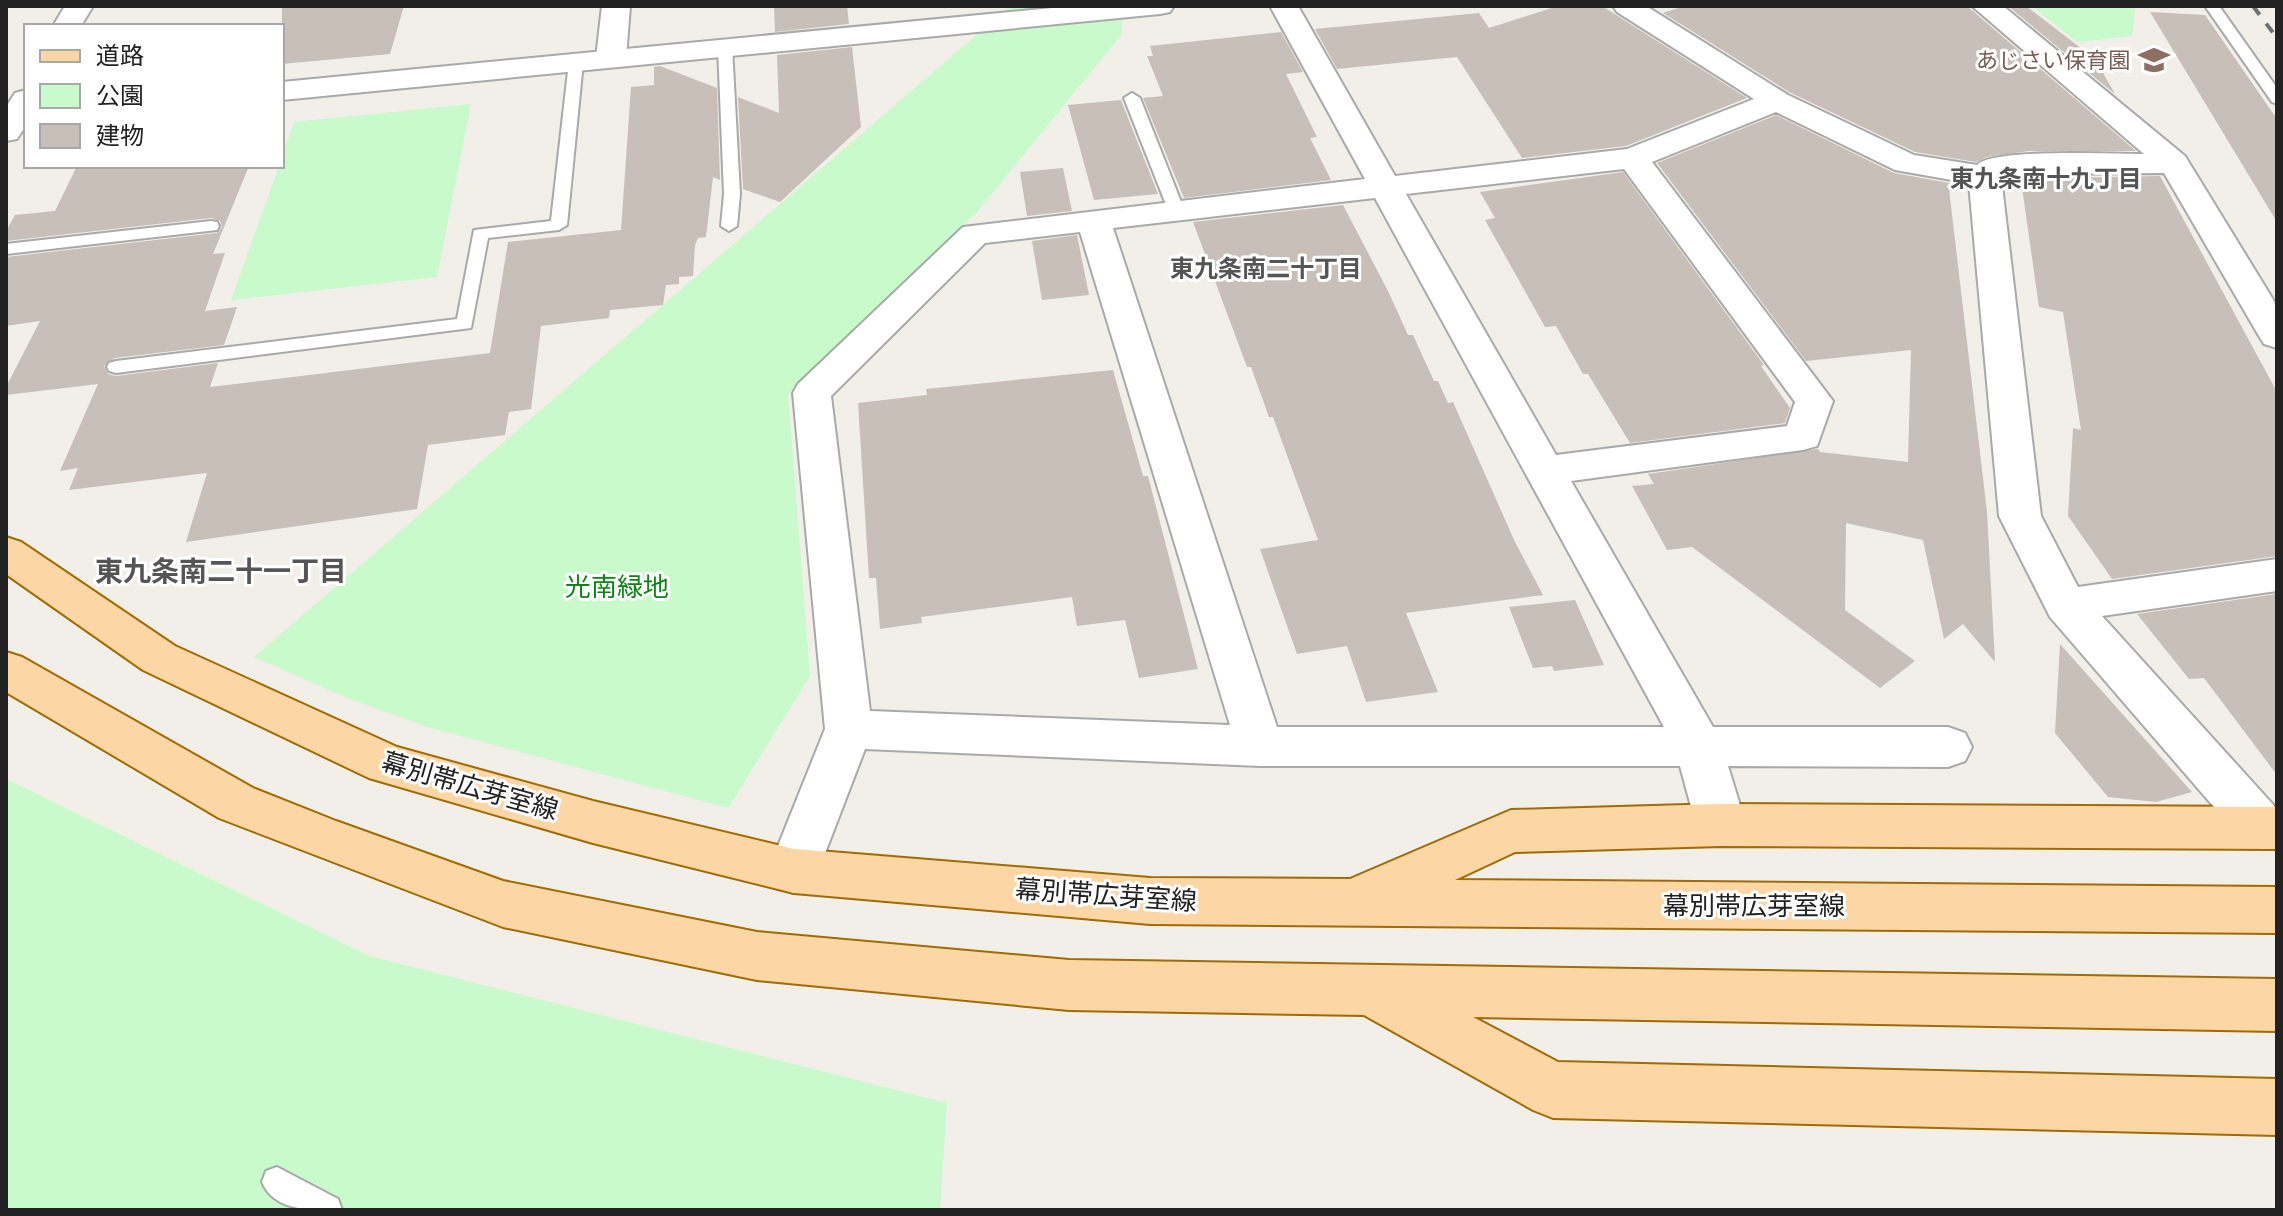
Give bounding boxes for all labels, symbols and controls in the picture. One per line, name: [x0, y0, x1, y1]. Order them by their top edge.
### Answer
legend: [24, 24, 284, 168]
text: 道路: [96, 42, 144, 69]
school or university icon: あじさい保育園: [2137, 43, 2171, 77]
place label: あじさい保育園: [1976, 47, 2130, 73]
text: 公園: [96, 82, 144, 109]
text: 建物: [96, 122, 144, 149]
district label: 東九条南十九丁目: [1950, 165, 2142, 192]
district label: 東九条南二十丁目: [1170, 255, 1362, 282]
district label: 東九条南二十一丁目: [95, 555, 347, 587]
park label: 光南緑地: [565, 572, 669, 602]
street label: 幕別帯広芽室線: [378, 746, 562, 826]
street label: 幕別帯広芽室線: [1014, 874, 1198, 916]
street label: 幕別帯広芽室線: [1663, 891, 1845, 921]

